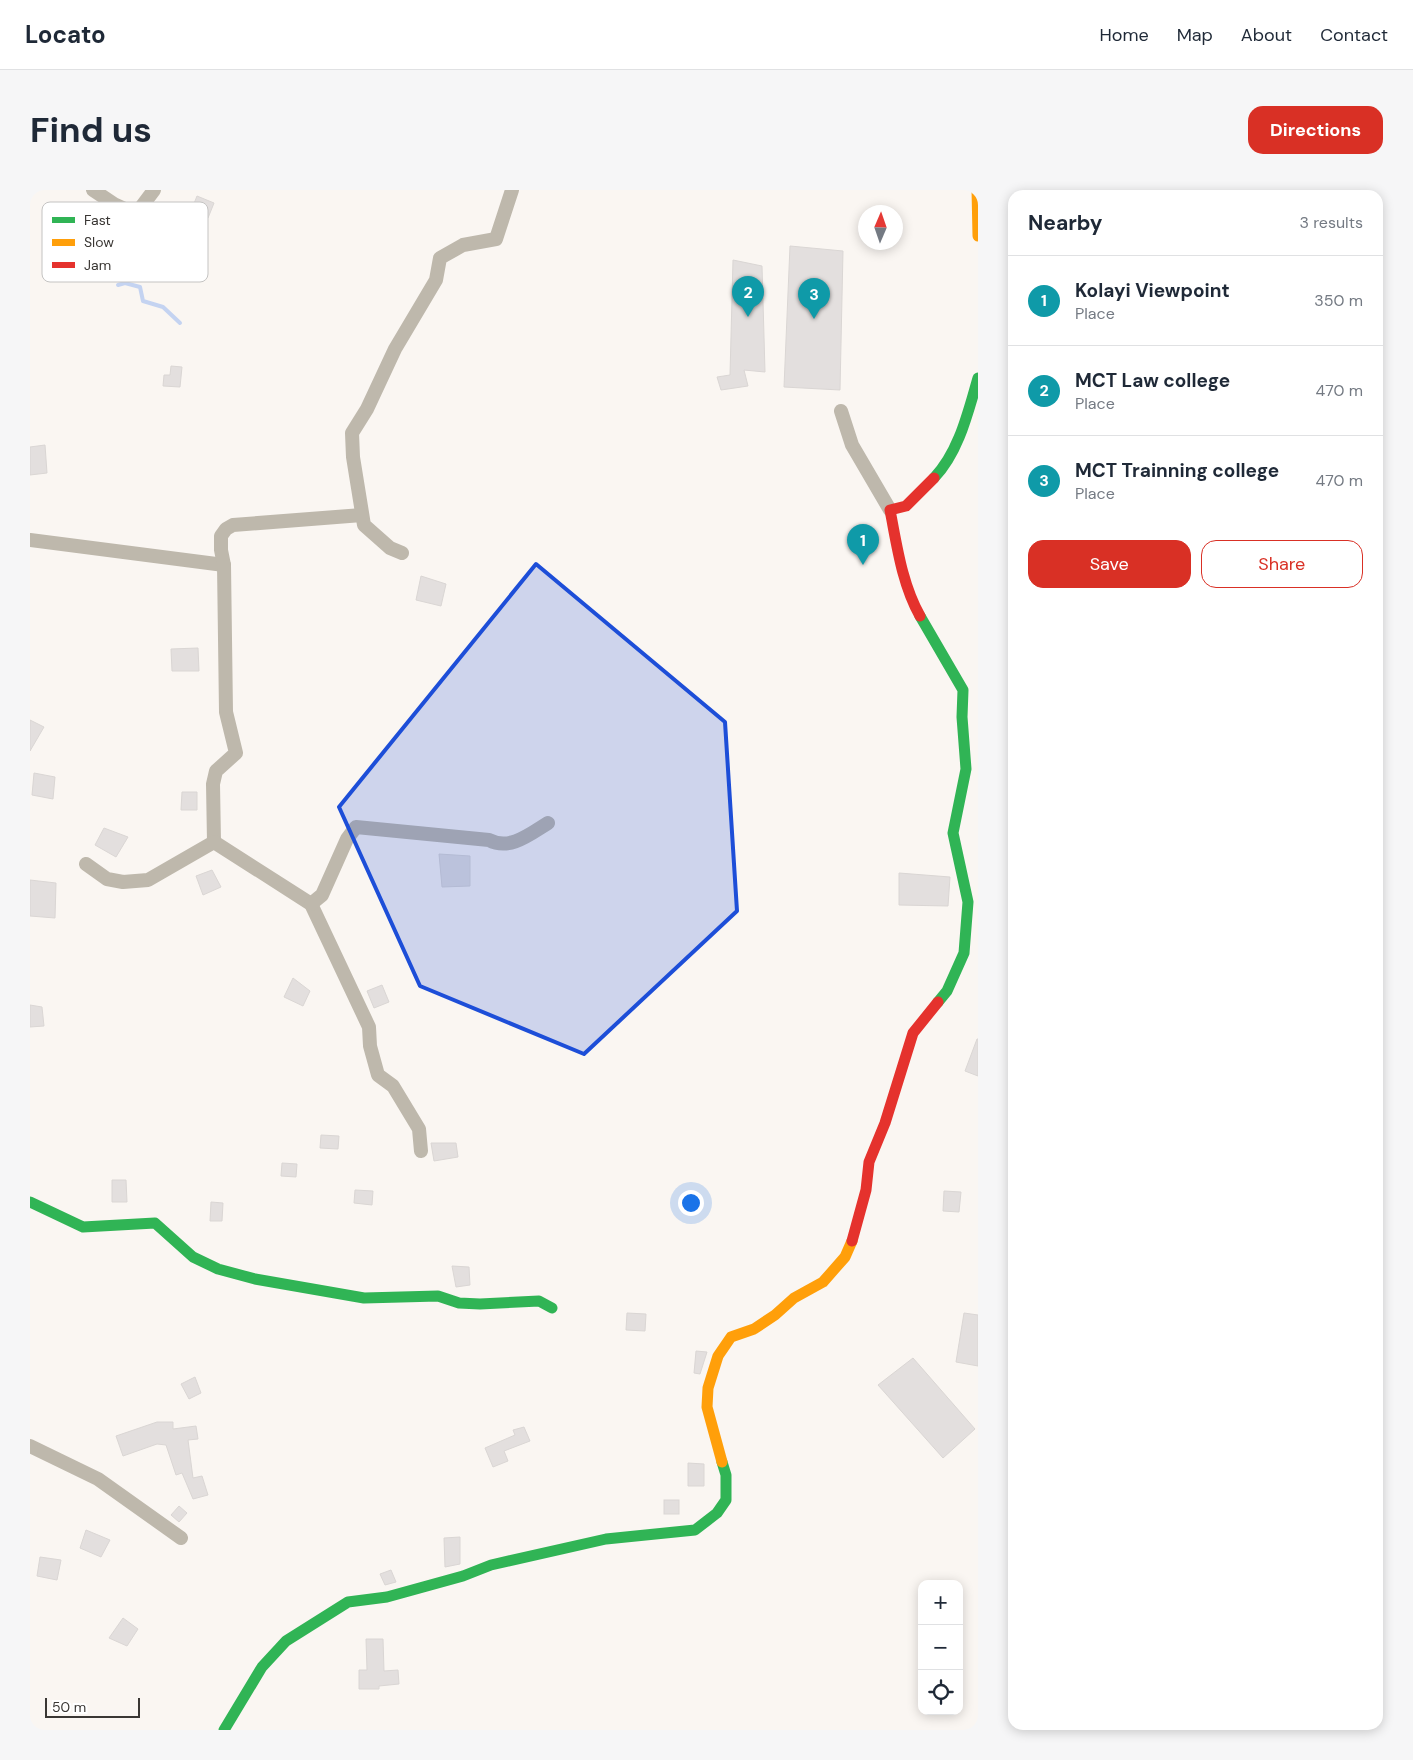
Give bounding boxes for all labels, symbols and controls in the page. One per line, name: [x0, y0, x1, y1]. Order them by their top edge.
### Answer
text: Locato: [25, 19, 106, 50]
text: Home: [1099, 23, 1149, 47]
text: Map: [1177, 23, 1213, 47]
text: About: [1241, 23, 1292, 47]
text: Contact: [1320, 23, 1388, 47]
button: Directions: [1248, 106, 1383, 154]
text: Find us: [30, 107, 152, 153]
legend: [42, 202, 208, 282]
north arrow: [858, 205, 903, 250]
text: Nearby: [1028, 209, 1102, 237]
text: Fast: [84, 211, 111, 229]
text: 3 results: [1300, 212, 1363, 233]
text: Slow: [84, 233, 114, 251]
text: Jam: [84, 256, 111, 274]
pin: 2: [732, 276, 764, 317]
pin: 3: [798, 278, 830, 319]
text: Kolayi Viewpoint: [1075, 278, 1230, 303]
text: 1: [1041, 290, 1047, 311]
text: 350 m: [1314, 290, 1363, 311]
text: Place: [1075, 303, 1115, 324]
text: MCT Law college: [1075, 368, 1230, 393]
text: 2: [1039, 380, 1049, 401]
text: 470 m: [1316, 380, 1363, 401]
text: Place: [1075, 393, 1115, 414]
text: MCT Trainning college: [1075, 458, 1279, 483]
text: 3: [1039, 470, 1049, 491]
text: 470 m: [1316, 470, 1363, 491]
text: Place: [1075, 483, 1115, 504]
pin: 1: [847, 524, 879, 565]
button: Save: [1028, 540, 1191, 588]
button: Share: [1201, 540, 1363, 588]
your location: [678, 1190, 704, 1216]
map controls: [918, 1580, 963, 1715]
button: +: [918, 1580, 963, 1625]
button: −: [918, 1625, 963, 1670]
button: locate: [918, 1670, 963, 1715]
scale bar: [45, 1695, 140, 1718]
text: 50 m: [52, 1698, 86, 1716]

